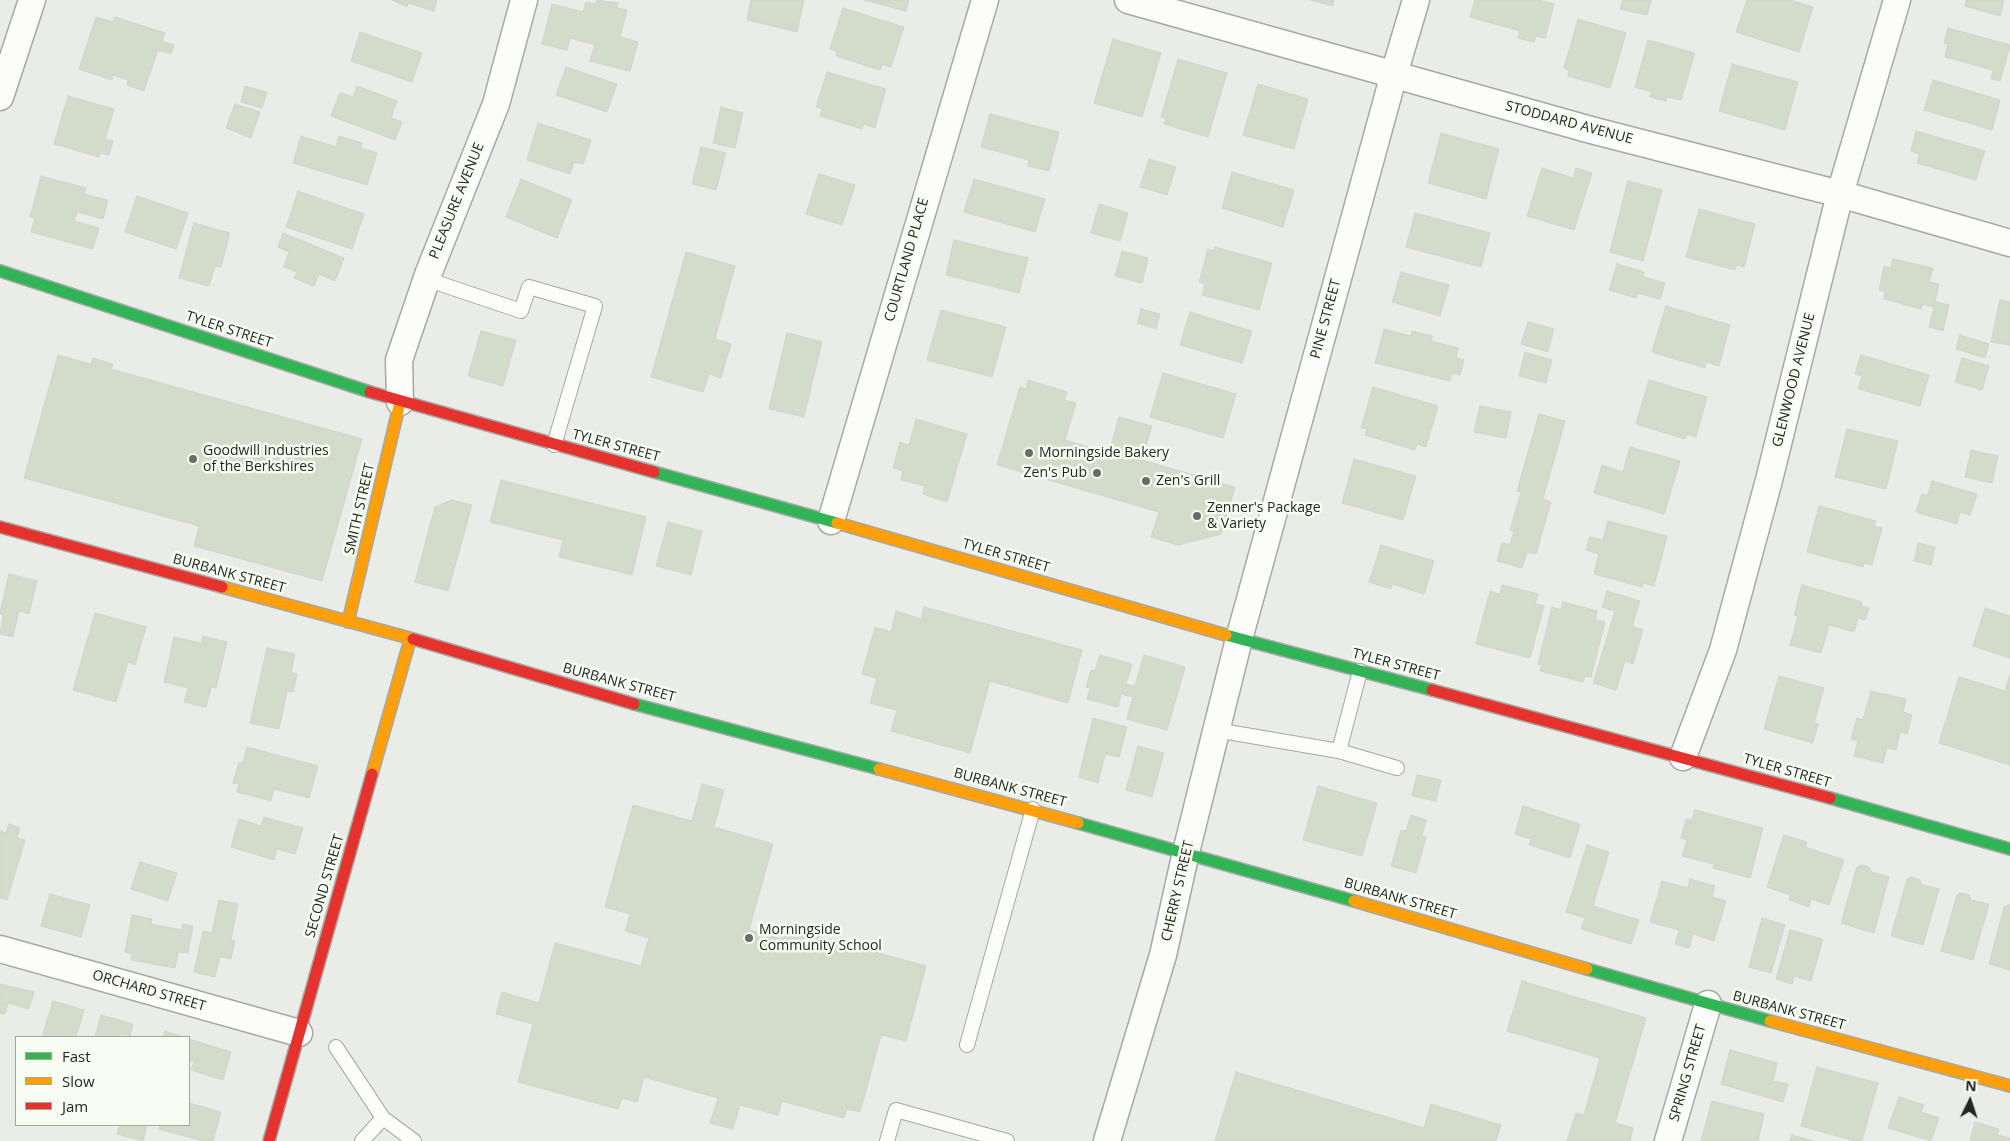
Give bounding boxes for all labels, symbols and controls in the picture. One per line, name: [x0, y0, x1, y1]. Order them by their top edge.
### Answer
street label: STODDARD AVENUE: [1503, 98, 1635, 148]
street label: PLEASURE AVENUE: [426, 140, 488, 262]
street label: COURTLAND PLACE: [881, 196, 933, 324]
street label: PINE STREET: [1307, 277, 1345, 361]
street label: TYLER STREET: [184, 308, 274, 352]
street label: GLENWOOD AVENUE: [1769, 311, 1819, 449]
street label: TYLER STREET: [570, 426, 662, 466]
place label: Goodwill Industries of the Berkshires: [203, 443, 329, 476]
place label: Morningside Bakery: [1039, 445, 1169, 461]
marker: Morningside Bakery: [1023, 447, 1035, 459]
marker: Goodwill Industries of the Berkshires: [187, 453, 199, 465]
street label: SMITH STREET: [341, 462, 379, 556]
place label: Zen's Pub: [1024, 465, 1087, 481]
marker: Zen's Pub: [1091, 467, 1103, 479]
place label: Zen's Grill: [1156, 473, 1220, 489]
marker: Zen's Grill: [1140, 475, 1152, 487]
place label: Zenner's Package & Variety: [1207, 500, 1321, 532]
marker: Zenner's Package & Variety: [1191, 510, 1203, 522]
street label: TYLER STREET: [960, 535, 1052, 577]
street label: BURBANK STREET: [171, 551, 287, 597]
street label: TYLER STREET: [1350, 645, 1442, 685]
street label: BURBANK STREET: [561, 660, 677, 706]
street label: TYLER STREET: [1741, 750, 1833, 792]
street label: BURBANK STREET: [952, 765, 1068, 811]
street label: SECOND STREET: [302, 832, 348, 940]
street label: CHERRY STREET: [1158, 839, 1198, 943]
street label: BURBANK STREET: [1342, 875, 1458, 923]
place label: Morningside Community School: [759, 922, 882, 954]
marker: Morningside Community School: [743, 932, 755, 944]
street label: ORCHARD STREET: [90, 967, 208, 1015]
street label: BURBANK STREET: [1731, 988, 1847, 1034]
street label: SPRING STREET: [1666, 1022, 1710, 1124]
legend: [15, 1036, 190, 1126]
text: Fast: [62, 1046, 91, 1066]
text: Slow: [62, 1071, 95, 1091]
north arrow: [1945, 1076, 1995, 1126]
text: N: [1965, 1076, 1977, 1095]
text: Jam: [62, 1096, 88, 1116]

